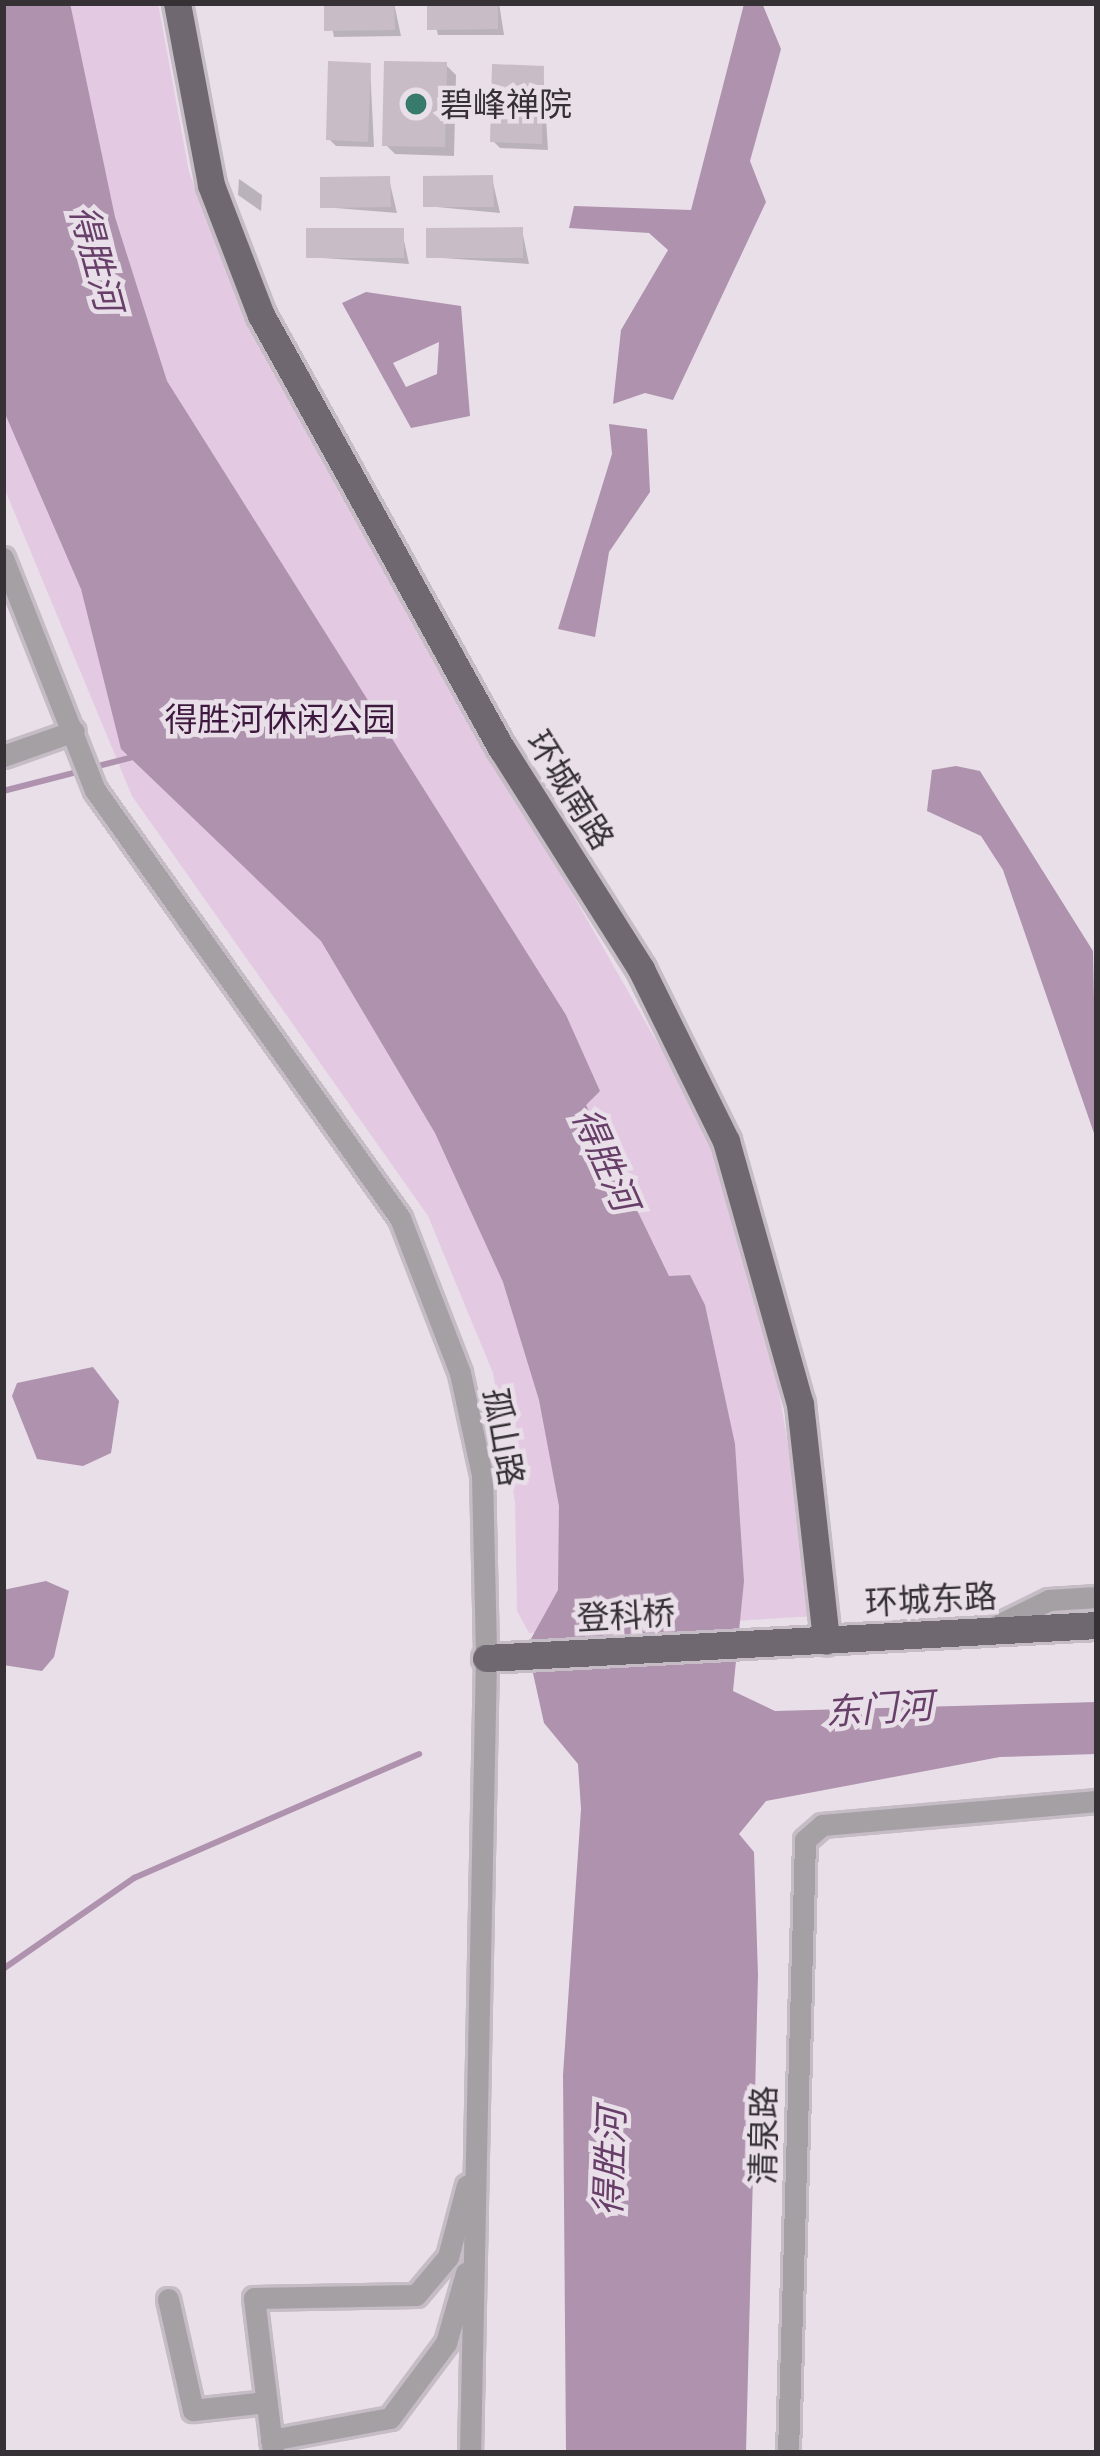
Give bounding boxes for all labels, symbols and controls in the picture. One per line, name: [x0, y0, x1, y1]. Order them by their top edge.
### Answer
place label: 碧峰禅院: [440, 84, 572, 124]
marker: 碧峰禅院: [403, 91, 429, 117]
water label: 得胜河: [62, 200, 132, 316]
park label: 得胜河休闲公园: [165, 699, 395, 739]
street label: 环城南路: [519, 724, 623, 856]
water label: 得胜河: [564, 1101, 648, 1217]
street label: 孤山路: [476, 1385, 532, 1489]
street label: 环城东路: [864, 1576, 998, 1622]
street label: 登科桥: [576, 1593, 676, 1637]
water label: 东门河: [824, 1683, 934, 1733]
street label: 清泉路: [742, 2085, 784, 2185]
water label: 得胜河: [586, 2107, 632, 2217]

